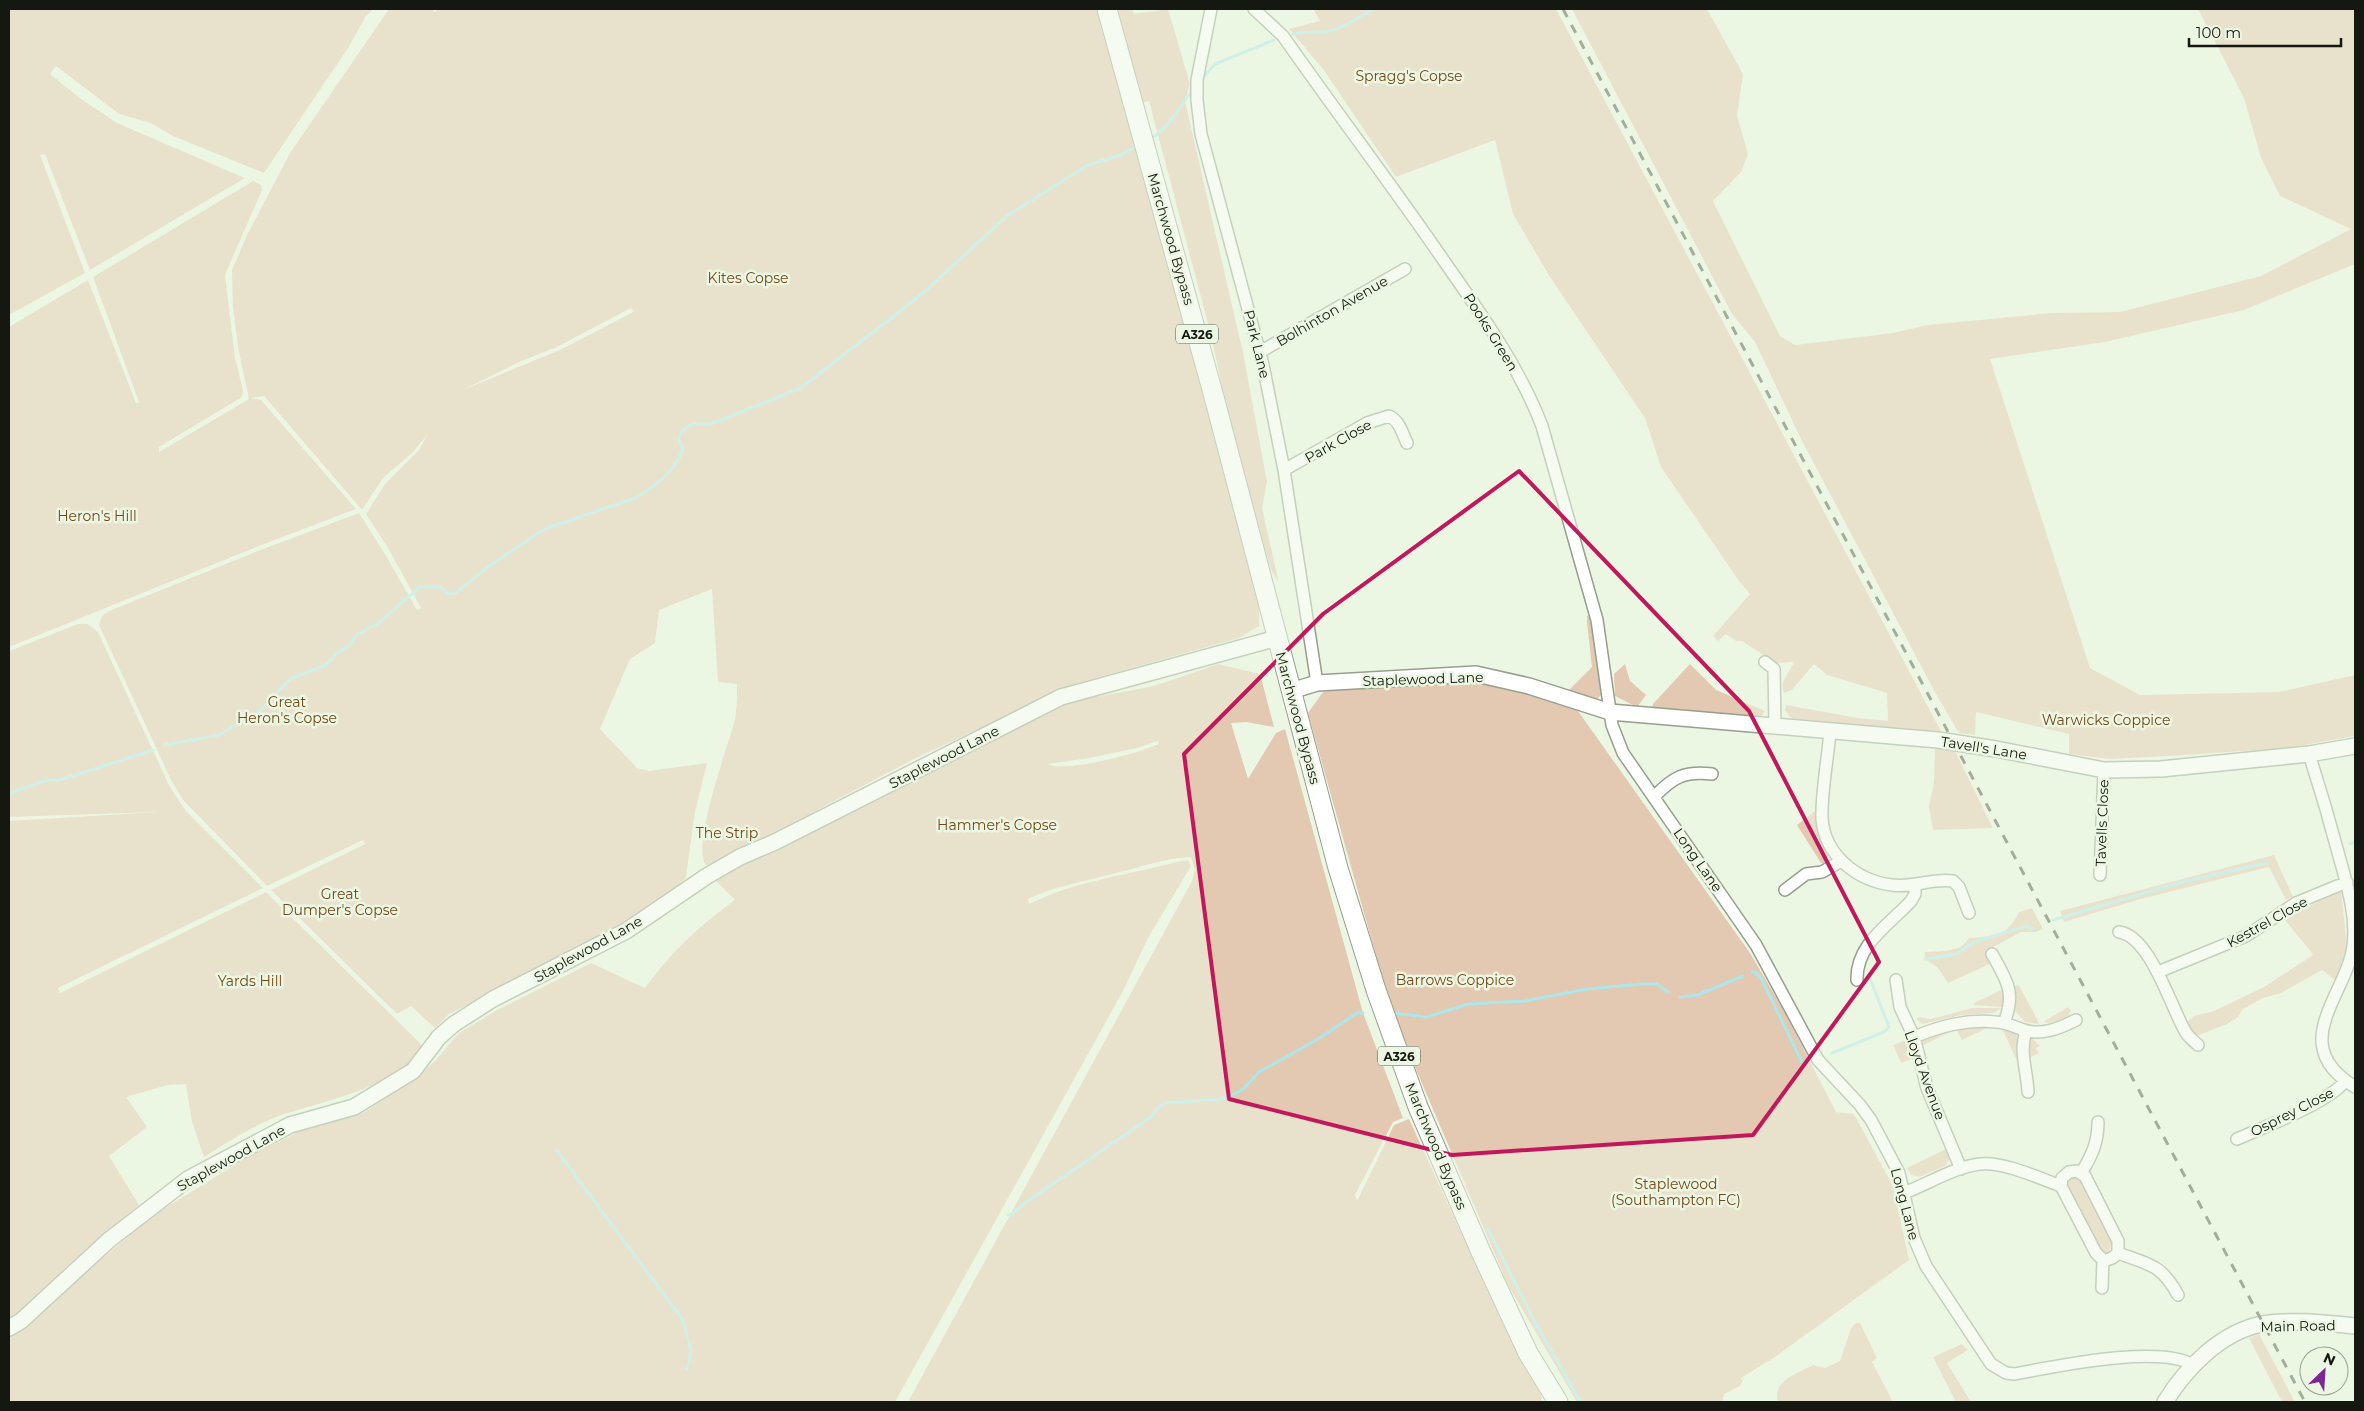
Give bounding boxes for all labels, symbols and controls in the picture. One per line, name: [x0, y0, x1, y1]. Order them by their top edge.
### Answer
scale bar: [2189, 15, 2342, 47]
text: 100 m: [2196, 23, 2241, 42]
park label: Spragg's Copse: [1355, 67, 1463, 85]
street label: Marchwood Bypass: [1144, 171, 1199, 307]
park label: Kites Copse: [707, 269, 789, 287]
street label: Bolhinton Avenue: [1273, 272, 1391, 350]
street label: Pooks Green: [1460, 290, 1522, 374]
street label: Park Lane: [1240, 308, 1274, 380]
road number: A326: [1176, 324, 1218, 344]
street label: Park Close: [1302, 415, 1374, 467]
park label: Heron's Hill: [57, 507, 137, 525]
street label: Marchwood Bypass: [1272, 650, 1324, 786]
street label: Staplewood Lane: [1362, 668, 1484, 690]
park label: Great Heron's Copse: [237, 693, 337, 727]
park label: Warwicks Coppice: [2042, 711, 2170, 729]
street label: Staplewood Lane: [886, 721, 1002, 793]
street label: Tavell's Lane: [1940, 732, 2028, 764]
street label: Tavells Close: [2091, 779, 2113, 867]
park label: Hammer's Copse: [937, 816, 1057, 834]
park label: The Strip: [696, 824, 758, 842]
street label: Long Lane: [1669, 824, 1727, 896]
park label: Great Dumper's Copse: [282, 885, 398, 919]
street label: Kestrel Close: [2223, 892, 2311, 952]
street label: Staplewood Lane: [531, 912, 645, 986]
park label: Barrows Coppice: [1396, 971, 1514, 989]
park label: Yards Hill: [218, 972, 282, 990]
street label: Lloyd Avenue: [1900, 1028, 1950, 1122]
road number: A326: [1378, 1046, 1420, 1066]
street label: Marchwood Bypass: [1401, 1080, 1471, 1212]
street label: Osprey Close: [2247, 1083, 2337, 1141]
street label: Staplewood Lane: [174, 1121, 288, 1195]
street label: Long Lane: [1887, 1166, 1923, 1242]
park label: Staplewood (Southampton FC): [1611, 1175, 1741, 1209]
street label: Main Road: [2260, 1316, 2336, 1336]
north arrow: [2299, 1346, 2349, 1396]
text: N: [2321, 1349, 2338, 1370]

